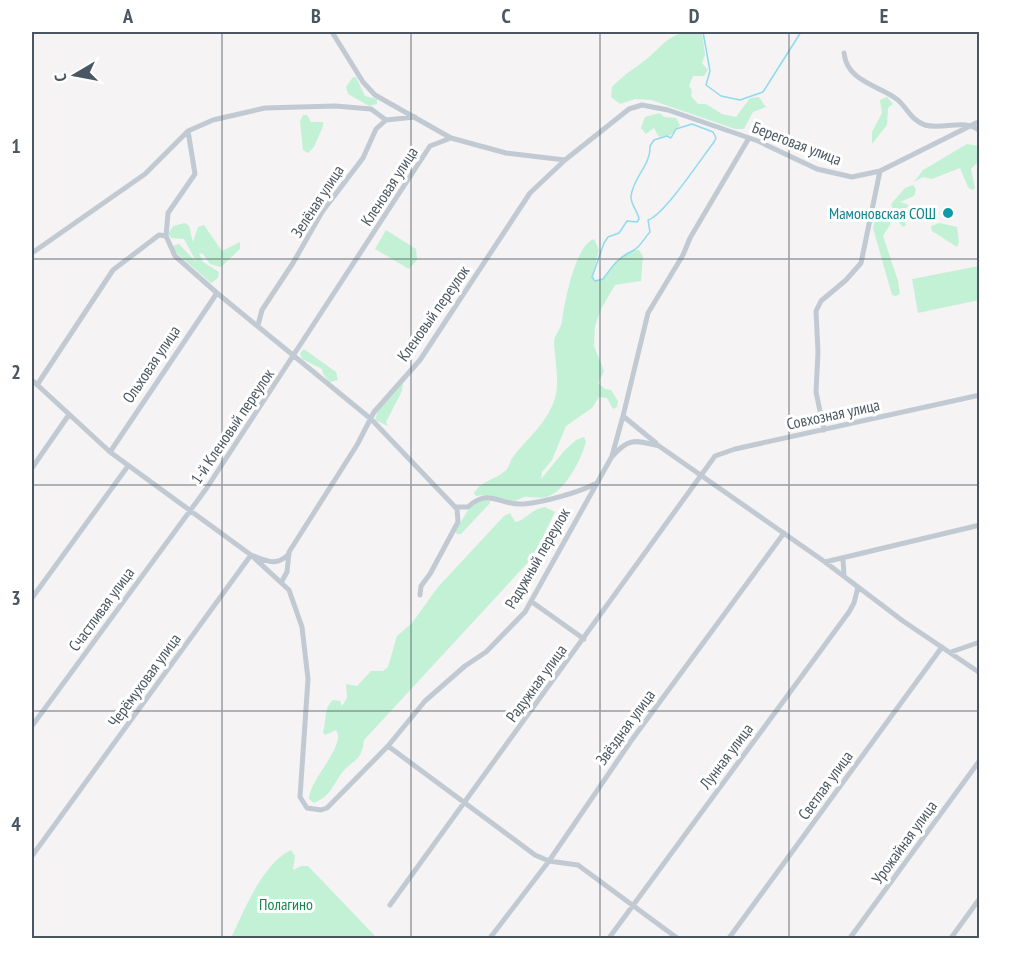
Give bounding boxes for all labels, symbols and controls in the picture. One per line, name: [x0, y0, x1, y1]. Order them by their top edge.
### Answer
text: A: [122, 3, 134, 29]
text: B: [311, 3, 321, 29]
text: C: [501, 3, 511, 29]
text: D: [689, 3, 700, 29]
text: E: [880, 3, 888, 29]
north arrow: [45, 45, 105, 105]
text: С: [50, 72, 71, 83]
street label: Береговая улица: [750, 117, 844, 169]
text: 1: [11, 133, 21, 159]
street label: Кленовая улица: [356, 143, 422, 229]
street label: Зелёная улица: [286, 161, 348, 241]
place label: Мамоновская СОШ: [829, 203, 936, 223]
marker: Мамоновская СОШ: [941, 206, 955, 220]
street label: Кленовый переулок: [393, 261, 474, 365]
street label: Ольховая улица: [118, 322, 184, 406]
text: 2: [11, 359, 21, 385]
street label: 1-й Кленовый переулок: [186, 364, 278, 487]
street label: Совхозная улица: [785, 394, 881, 434]
street label: Радужный переулок: [500, 503, 574, 612]
street label: Счастливая улица: [64, 563, 138, 655]
text: 3: [11, 585, 21, 611]
street label: Черёмуховая улица: [103, 629, 185, 731]
street label: Радужная улица: [501, 641, 571, 725]
street label: Звёздная улица: [591, 685, 659, 769]
street label: Лунная улица: [694, 719, 757, 793]
street label: Светлая улица: [793, 747, 857, 823]
street label: Урожайная улица: [867, 796, 941, 888]
text: 4: [11, 811, 21, 837]
park label: Полагино: [259, 894, 313, 914]

